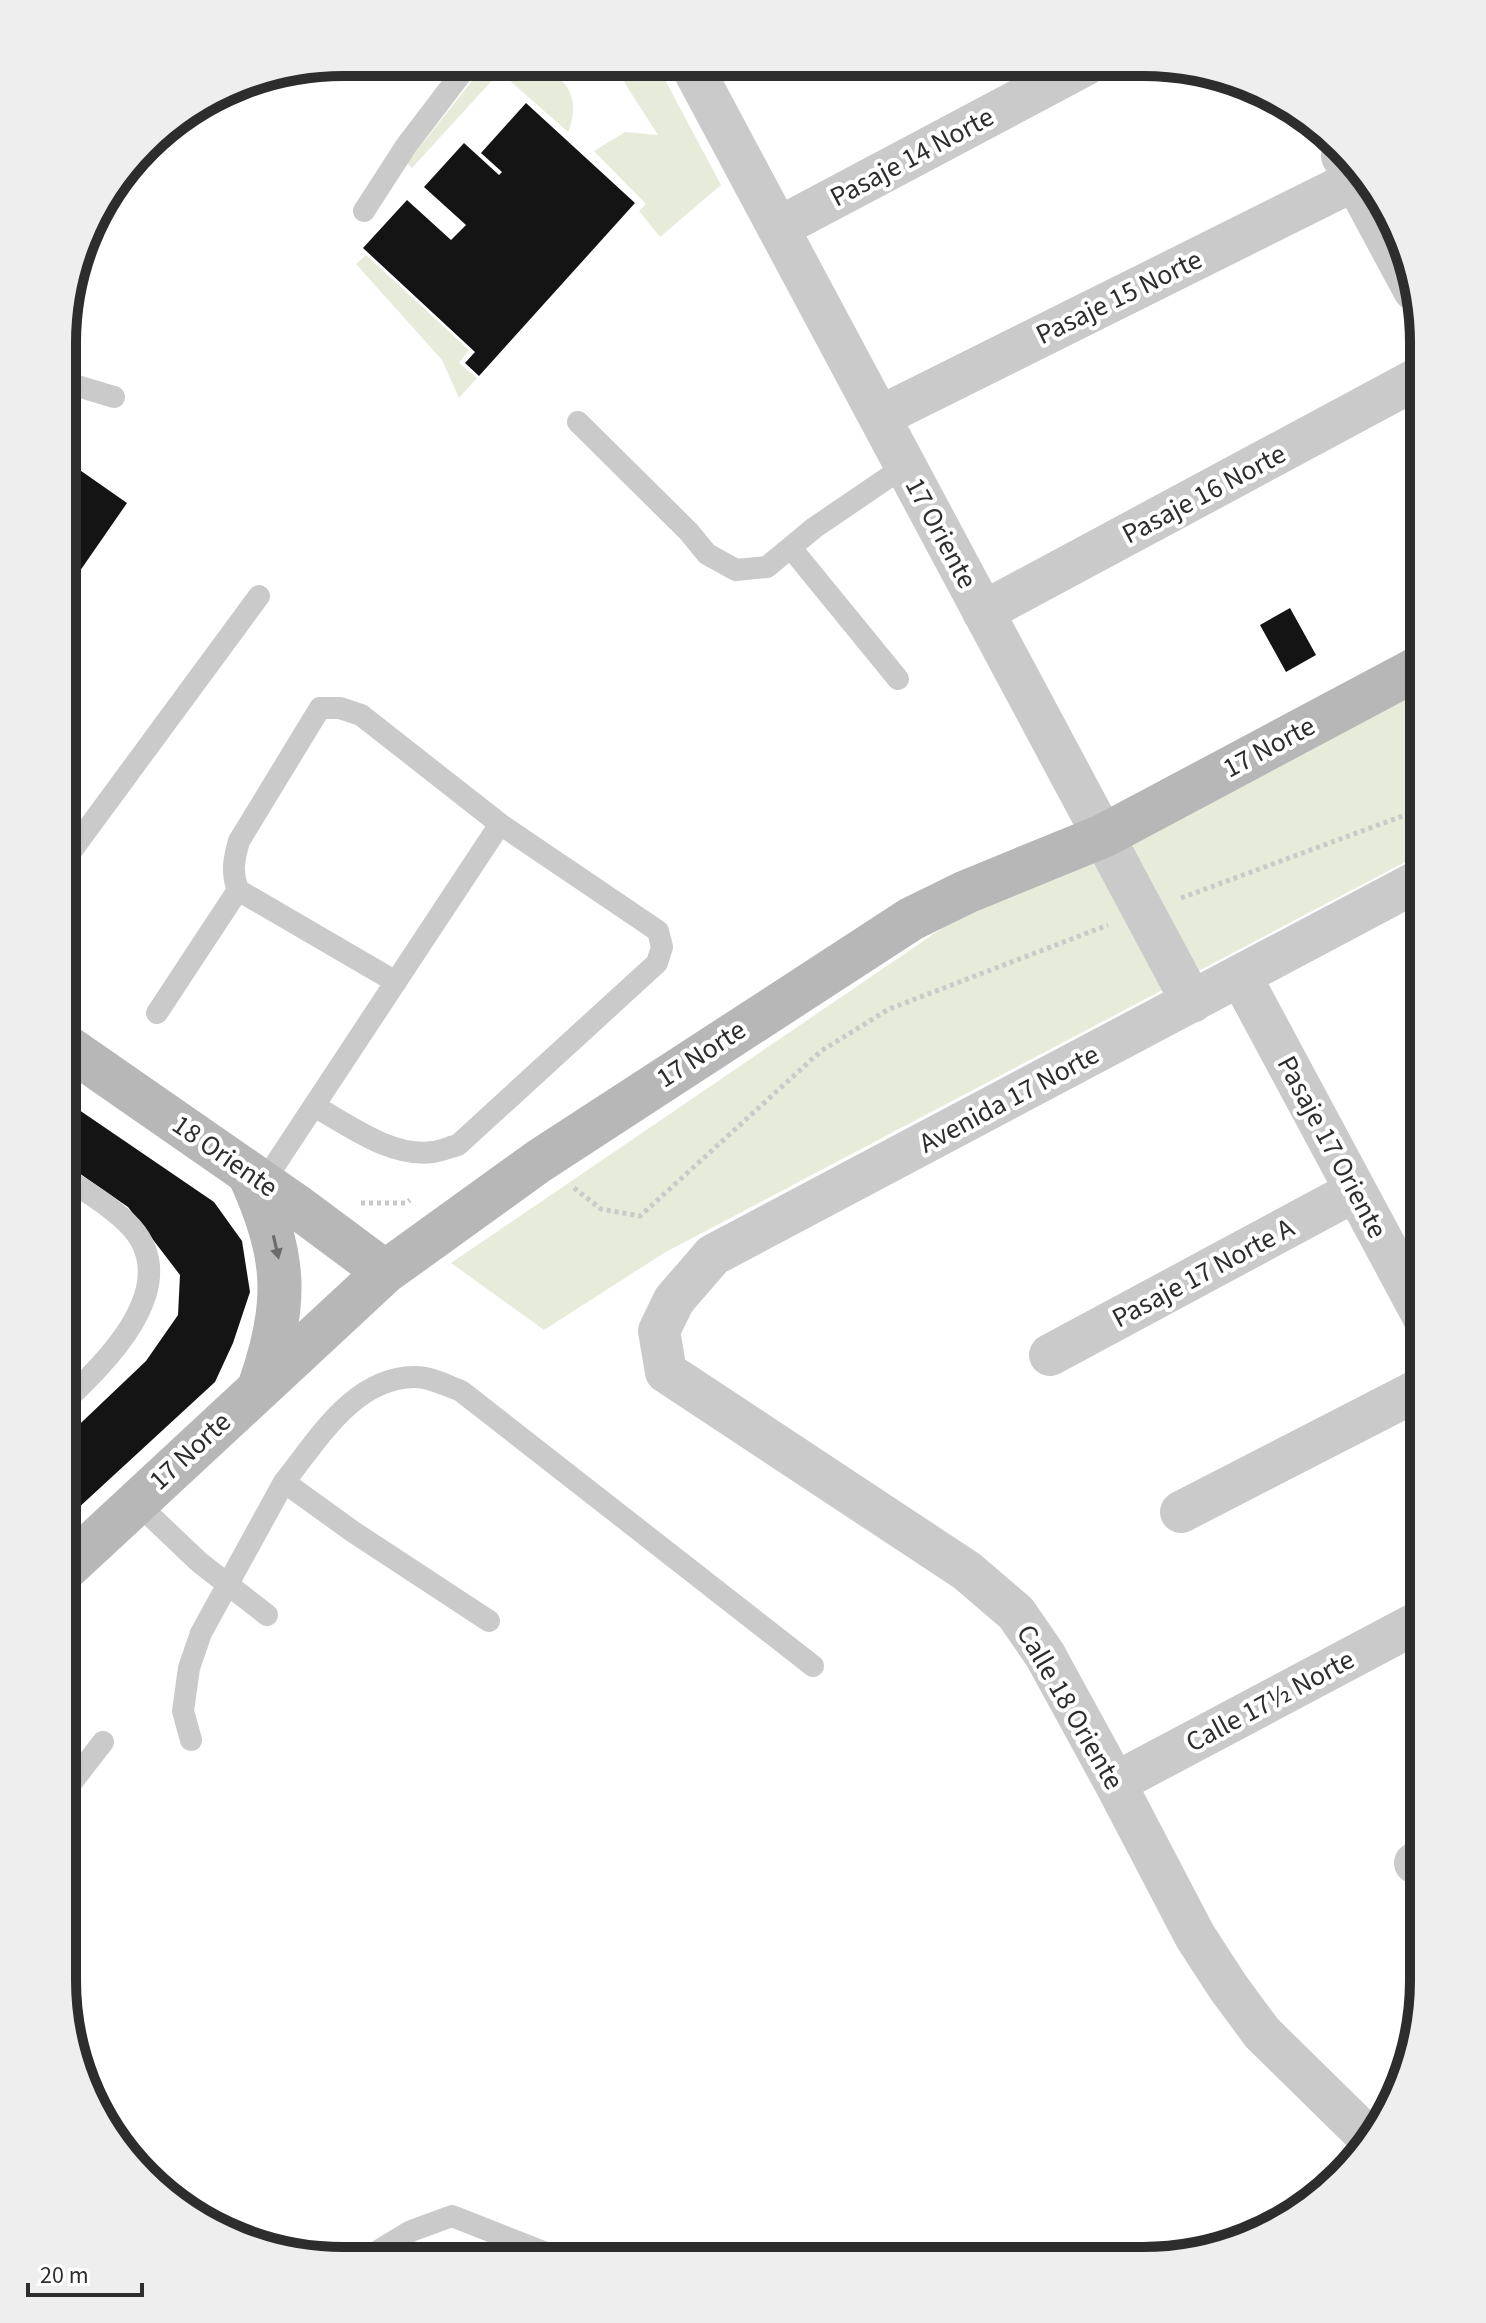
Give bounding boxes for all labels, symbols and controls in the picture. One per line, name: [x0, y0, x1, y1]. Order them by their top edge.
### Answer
street label: Pasaje 14 Norte: [823, 97, 1001, 217]
street label: Pasaje 15 Norte: [1029, 239, 1209, 355]
street label: Pasaje 16 Norte: [1115, 434, 1293, 554]
street label: 17 Oriente: [895, 470, 987, 596]
street label: 17 Norte: [1216, 706, 1322, 788]
street label: 17 Norte: [648, 1010, 754, 1098]
street label: Avenida 17 Norte: [912, 1035, 1106, 1163]
street label: Pasaje 17 Oriente: [1267, 1049, 1397, 1245]
street label: 18 Oriente: [164, 1105, 286, 1207]
street label: Pasaje 17 Norte A: [1105, 1208, 1302, 1338]
one-way arrow: [270, 1235, 282, 1260]
street label: 17 Norte: [140, 1402, 240, 1500]
street label: Calle 18 Oriente: [1007, 1617, 1133, 1797]
street label: Calle 17½ Norte: [1179, 1640, 1361, 1762]
scale bar: [28, 2247, 142, 2297]
text: 20 m: [40, 2258, 89, 2293]

